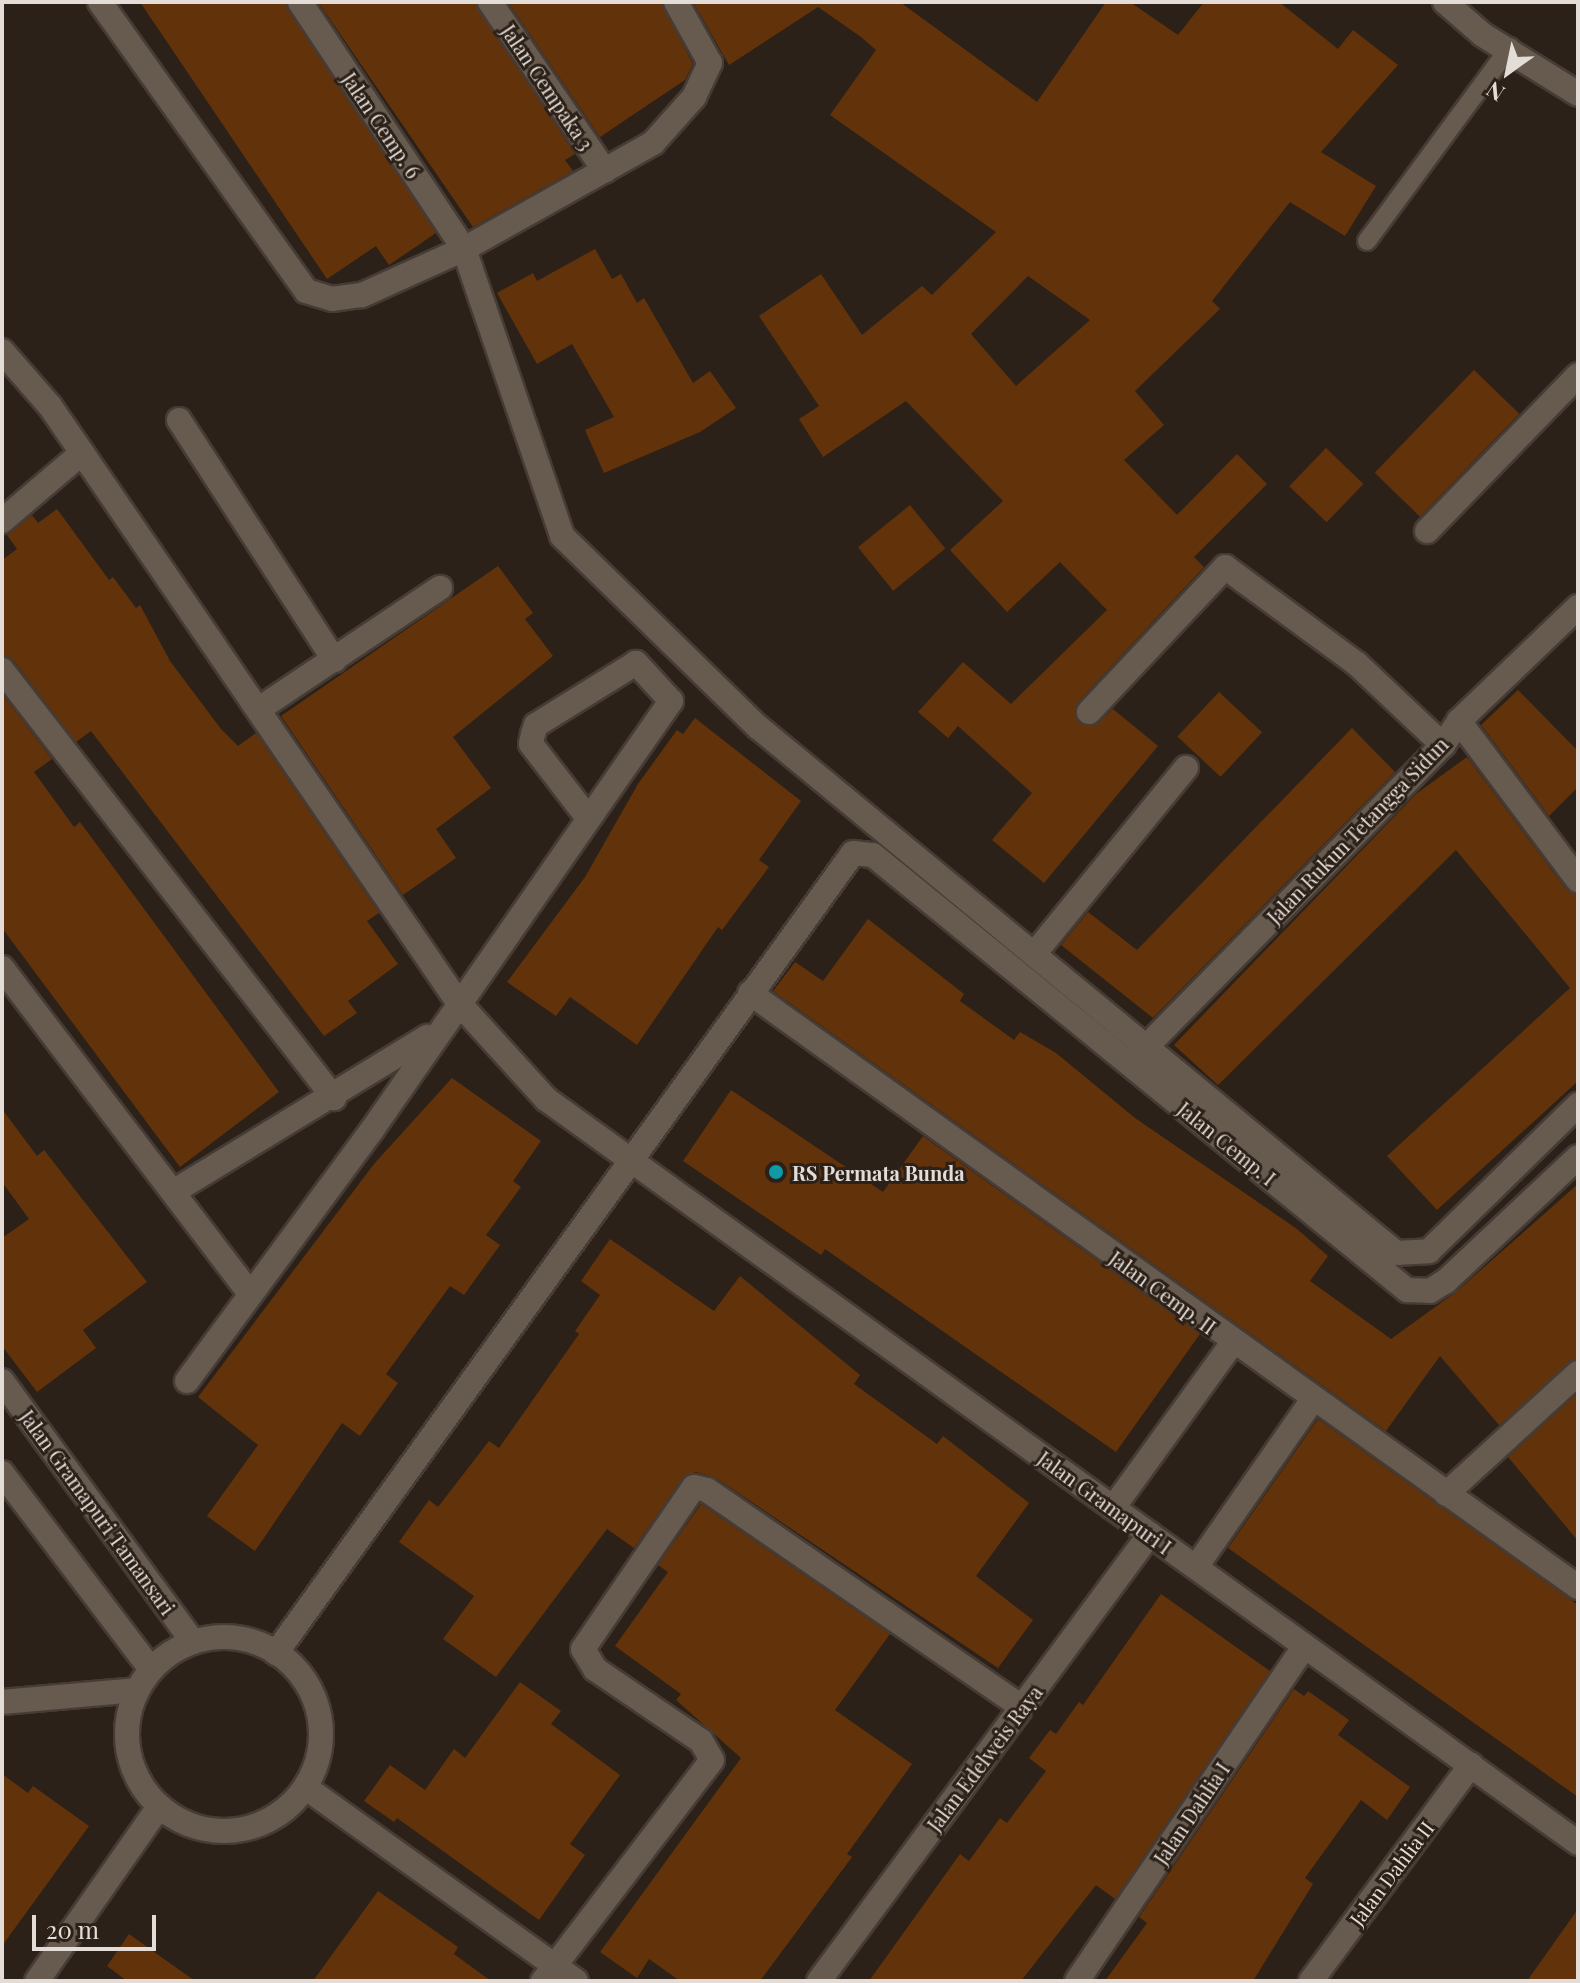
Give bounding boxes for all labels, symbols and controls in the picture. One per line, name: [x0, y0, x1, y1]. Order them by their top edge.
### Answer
street label: Jalan Cempaka 3: [497, 20, 599, 154]
north arrow: [1468, 32, 1548, 112]
street label: Jalan Cemp. 6: [338, 68, 426, 182]
text: N: [1480, 75, 1510, 109]
street label: Jalan Rukun Tetangga Sidun: [1261, 731, 1453, 929]
street label: Jalan Cemp. I: [1173, 1096, 1281, 1190]
place label: RS Permata Bunda: [792, 1160, 965, 1184]
marker: RS Permata Bunda: [767, 1163, 785, 1181]
street label: Jalan Cemp. II: [1105, 1245, 1221, 1339]
street label: Jalan Gramapuri Tamansari: [16, 1405, 180, 1619]
street label: Jalan Gramapuri I: [1034, 1446, 1176, 1558]
street label: Jalan Edelweis Raya: [921, 1680, 1047, 1836]
street label: Jalan Dahlia I: [1148, 1757, 1234, 1869]
street label: Jalan Dahlia II: [1344, 1816, 1438, 1930]
scale bar: [36, 1899, 160, 1949]
text: 20 m: [46, 1913, 99, 1945]

